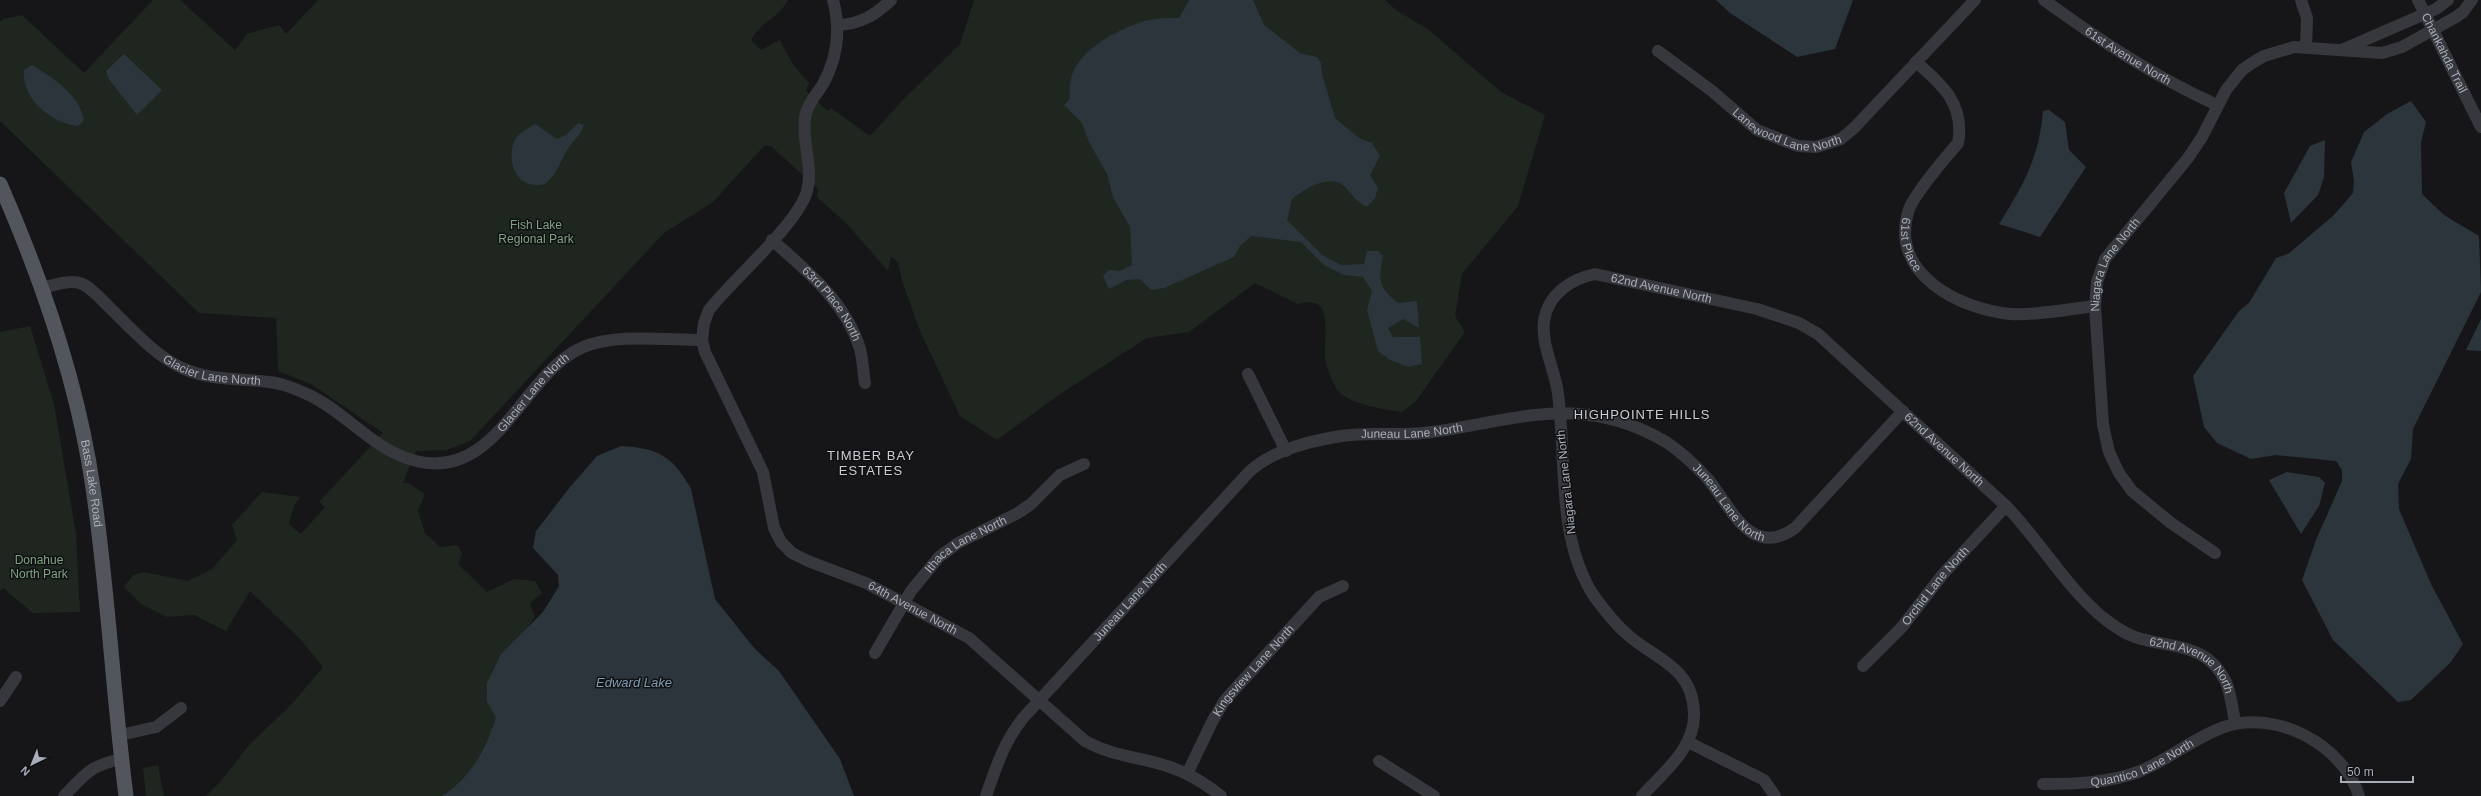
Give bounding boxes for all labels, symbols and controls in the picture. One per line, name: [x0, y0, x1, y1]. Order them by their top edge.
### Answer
street label: Chankahda Trail: [2418, 11, 2470, 95]
street label: 61st Avenue North: [2082, 24, 2173, 88]
street label: Lanewood Lane North: [1730, 105, 1843, 155]
street label: Niagara Lane North: [2088, 215, 2143, 312]
street label: 61st Place: [1898, 216, 1925, 275]
park label: Fish Lake Regional Park: [498, 218, 575, 246]
street label: 63rd Place North: [799, 263, 864, 343]
street label: 62nd Avenue North: [1610, 271, 1713, 306]
street label: Glacier Lane North: [494, 350, 572, 435]
street label: Glacier Lane North: [160, 352, 261, 388]
district label: HIGHPOINTE HILLS: [1574, 407, 1710, 422]
street label: 62nd Avenue North: [1902, 410, 1987, 489]
street label: Juneau Lane North: [1361, 420, 1464, 441]
street label: Niagara Lane North: [1554, 429, 1578, 535]
street label: Bass Lake Road: [78, 438, 105, 528]
district label: TIMBER BAY ESTATES: [827, 448, 915, 478]
street label: Juneau Lane North: [1690, 460, 1766, 544]
street label: Ithaca Lane North: [922, 513, 1009, 576]
street label: Orchid Lane North: [1899, 544, 1972, 628]
park label: Donahue North Park: [10, 553, 69, 581]
street label: Juneau Lane North: [1090, 559, 1170, 644]
street label: 64th Avenue North: [866, 578, 960, 638]
street label: Kingsview Lane North: [1210, 622, 1297, 719]
street label: 62nd Avenue North: [2148, 634, 2236, 695]
water label: Edward Lake: [596, 675, 672, 690]
street label: Quantico Lane North: [2090, 736, 2196, 789]
north arrow: [12, 744, 52, 784]
scale bar: [2341, 758, 2413, 784]
text: N: [18, 764, 32, 778]
text: 50 m: [2347, 765, 2374, 779]

